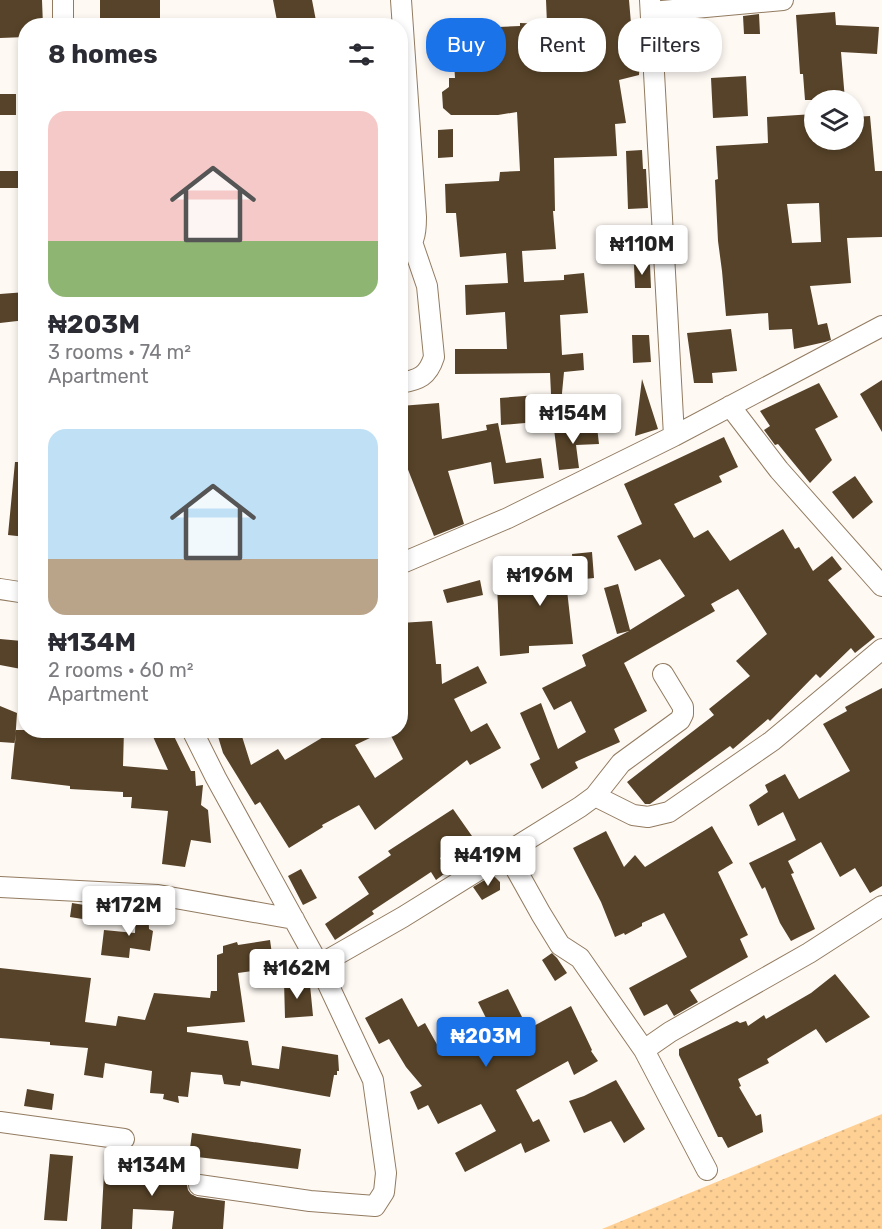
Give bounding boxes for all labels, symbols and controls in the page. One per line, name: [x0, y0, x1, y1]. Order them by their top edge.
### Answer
chip: Buy: [426, 18, 506, 72]
chip: Rent: [518, 18, 606, 72]
chip: Filters: [618, 18, 722, 72]
icon: filters: [345, 38, 378, 71]
text: 8 homes: [48, 39, 158, 70]
map controls: [804, 90, 864, 150]
button: layers: [804, 90, 864, 150]
icon: home: [159, 150, 267, 258]
pin: ₦110M: [600, 225, 684, 276]
text: ₦110M: [610, 232, 674, 256]
text: ₦203M: [48, 309, 140, 340]
text: 3 rooms · 74 m²: [48, 340, 191, 364]
text: Apartment: [48, 364, 149, 388]
pin: ₦154M: [531, 394, 615, 445]
text: ₦154M: [539, 401, 607, 425]
icon: home: [159, 468, 267, 576]
pin: ₦196M: [498, 556, 582, 607]
text: ₦196M: [507, 563, 573, 587]
text: ₦134M: [48, 627, 136, 658]
text: 2 rooms · 60 m²: [48, 658, 194, 682]
text: Apartment: [48, 682, 149, 706]
pin: ₦419M: [446, 836, 530, 887]
text: ₦419M: [455, 843, 521, 867]
pin: ₦172M: [87, 886, 171, 937]
text: ₦172M: [96, 893, 162, 917]
pin: ₦162M: [255, 949, 339, 1000]
text: ₦162M: [264, 956, 330, 980]
pin: ₦203M: [444, 1017, 528, 1068]
text: ₦203M: [451, 1024, 521, 1048]
pin: ₦134M: [110, 1146, 194, 1197]
text: ₦134M: [118, 1153, 186, 1177]

